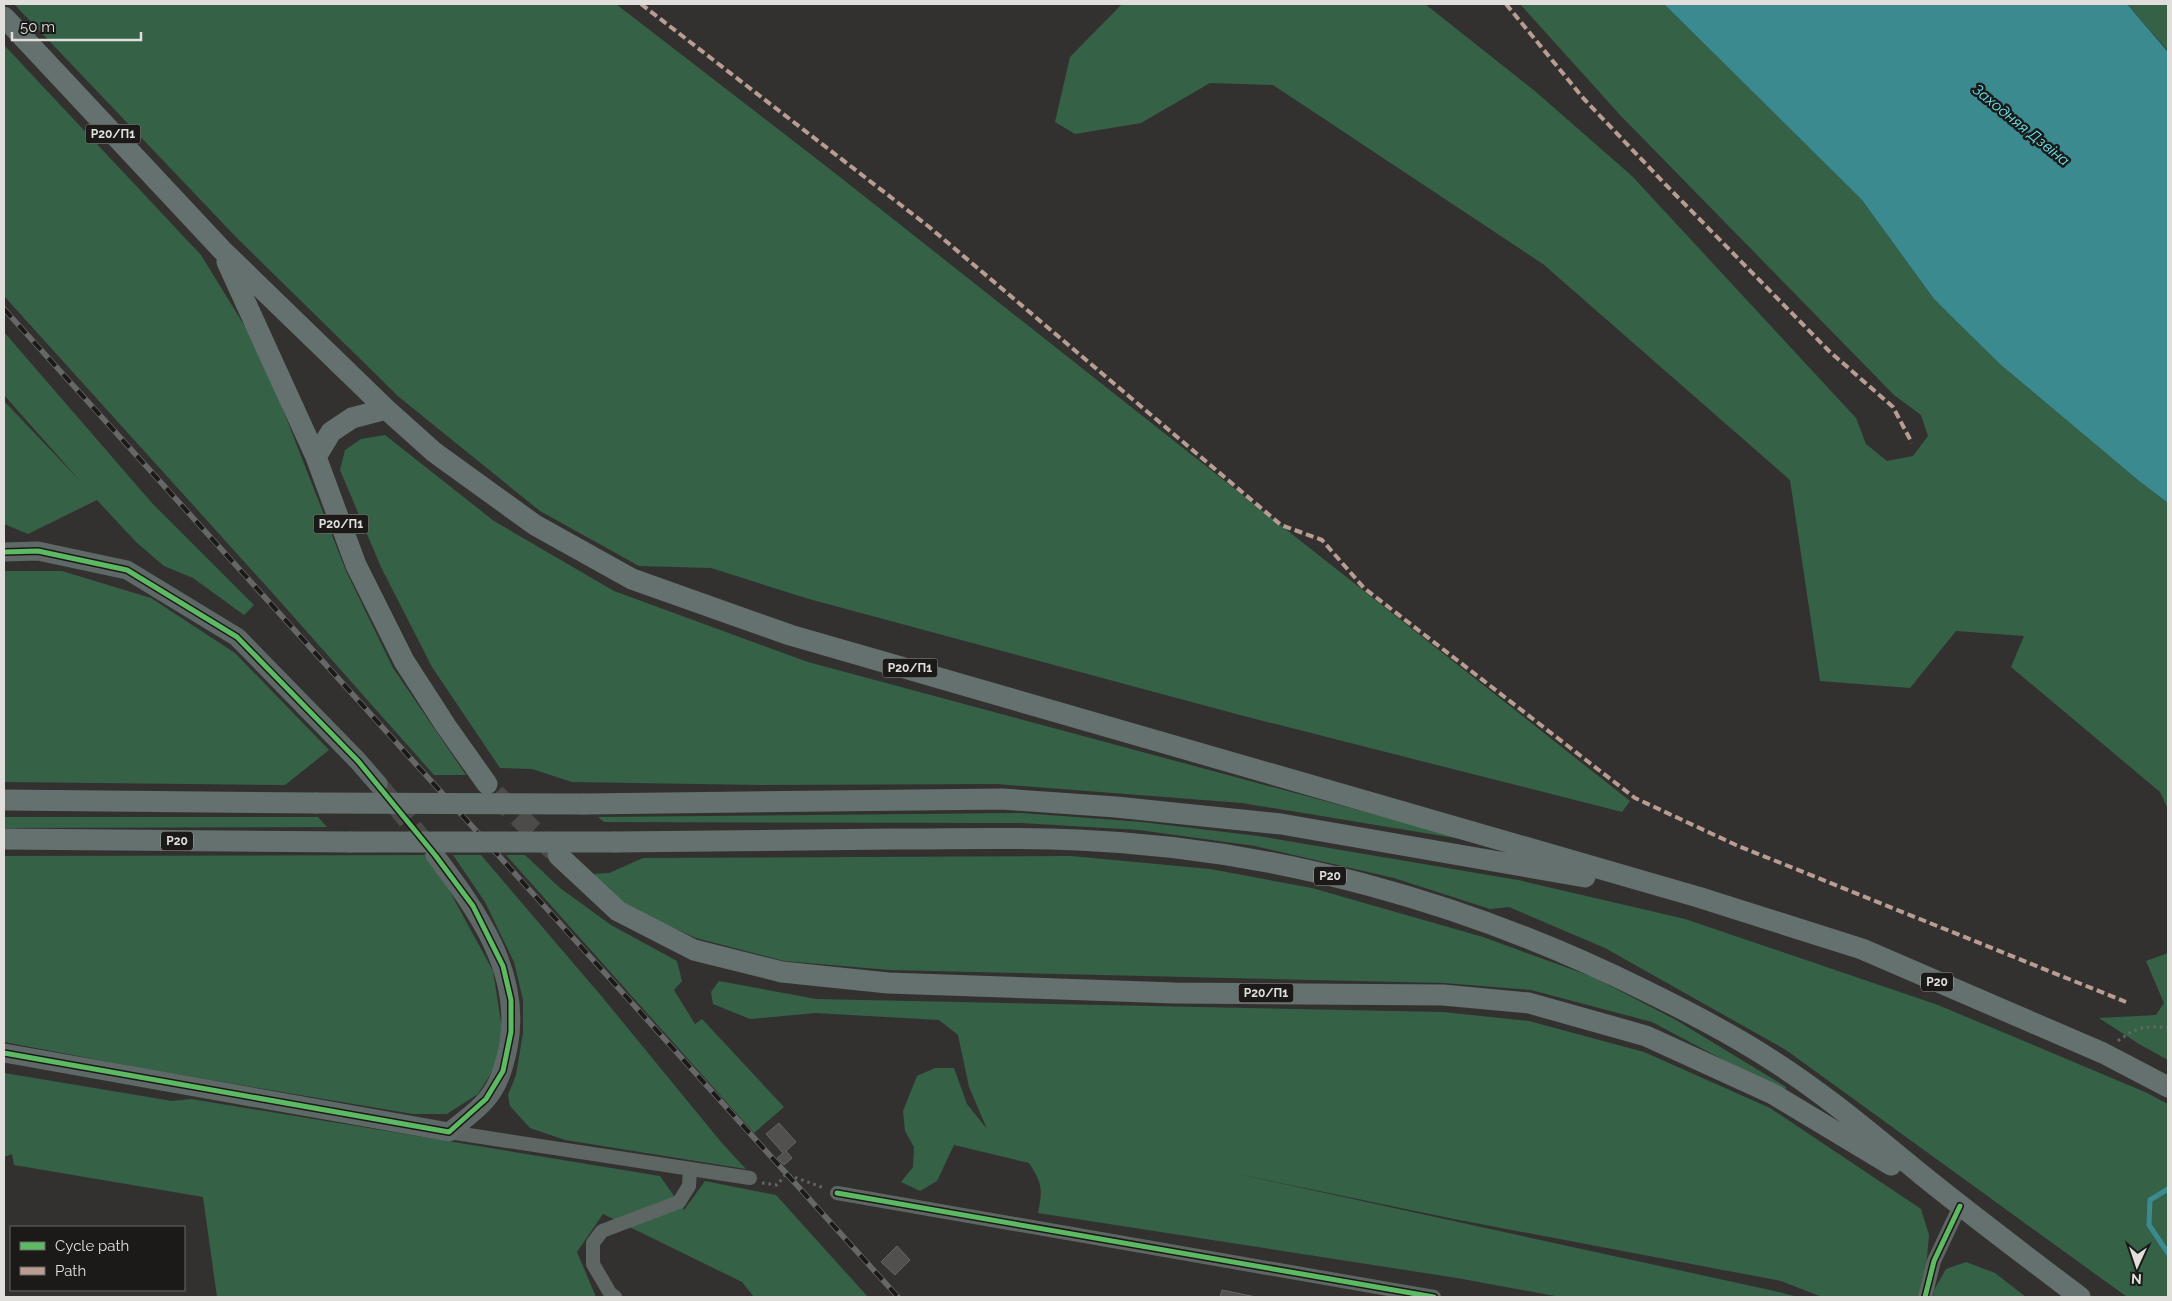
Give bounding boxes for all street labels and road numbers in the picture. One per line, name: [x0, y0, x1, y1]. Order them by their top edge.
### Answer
road number: Р20/П1: [86, 125, 140, 144]
road number: Р20/П1: [314, 514, 368, 534]
road number: Р20/П1: [882, 658, 938, 678]
road number: Р20: [161, 831, 193, 850]
road number: Р20: [1314, 866, 1346, 886]
road number: Р20: [1921, 972, 1953, 992]
road number: Р20/П1: [1238, 984, 1294, 1002]

